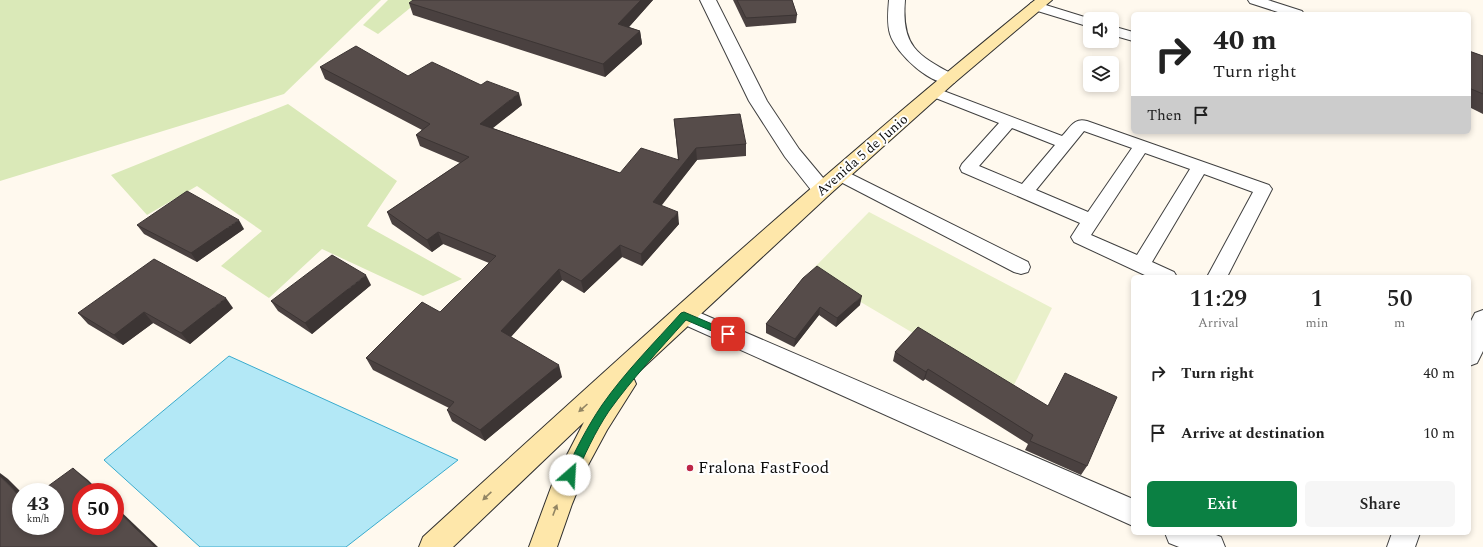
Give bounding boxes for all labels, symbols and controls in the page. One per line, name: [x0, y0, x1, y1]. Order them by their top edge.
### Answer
map controls: [1083, 12, 1119, 92]
button: sound: [1083, 12, 1119, 48]
text: 40 m: [1213, 19, 1277, 62]
icon: right: [1147, 28, 1199, 80]
button: layers: [1083, 56, 1119, 92]
text: Turn right: [1213, 58, 1296, 85]
text: Then: [1147, 104, 1182, 127]
icon: arrive: [1190, 104, 1212, 126]
street label: Avenida 5 de Junio: [811, 109, 913, 201]
text: 11:29: [1189, 281, 1247, 317]
text: 1: [1311, 281, 1323, 317]
text: 50: [1387, 281, 1413, 317]
text: Arrival: [1198, 313, 1239, 333]
text: min: [1306, 313, 1328, 333]
text: m: [1394, 313, 1405, 333]
pin: [711, 317, 745, 351]
icon: arrive: [717, 323, 739, 345]
icon: right: [1147, 362, 1169, 384]
text: Turn right: [1181, 362, 1254, 385]
text: 40 m: [1423, 362, 1455, 385]
one-way arrow: [578, 403, 588, 412]
icon: arrive: [1147, 422, 1169, 444]
text: Arrive at destination: [1181, 422, 1325, 445]
text: 10 m: [1423, 422, 1455, 445]
position arrow: [549, 454, 591, 496]
place label: Fralona FastFood: [698, 455, 829, 481]
marker: Fralona FastFood: [685, 463, 695, 473]
button: Exit: [1147, 481, 1297, 527]
button: Share: [1305, 481, 1455, 527]
speed limit sign: 50: [72, 483, 124, 535]
text: 43: [27, 489, 49, 519]
one-way arrow: [483, 491, 492, 500]
one-way arrow: [553, 504, 559, 516]
text: km/h: [27, 511, 49, 527]

